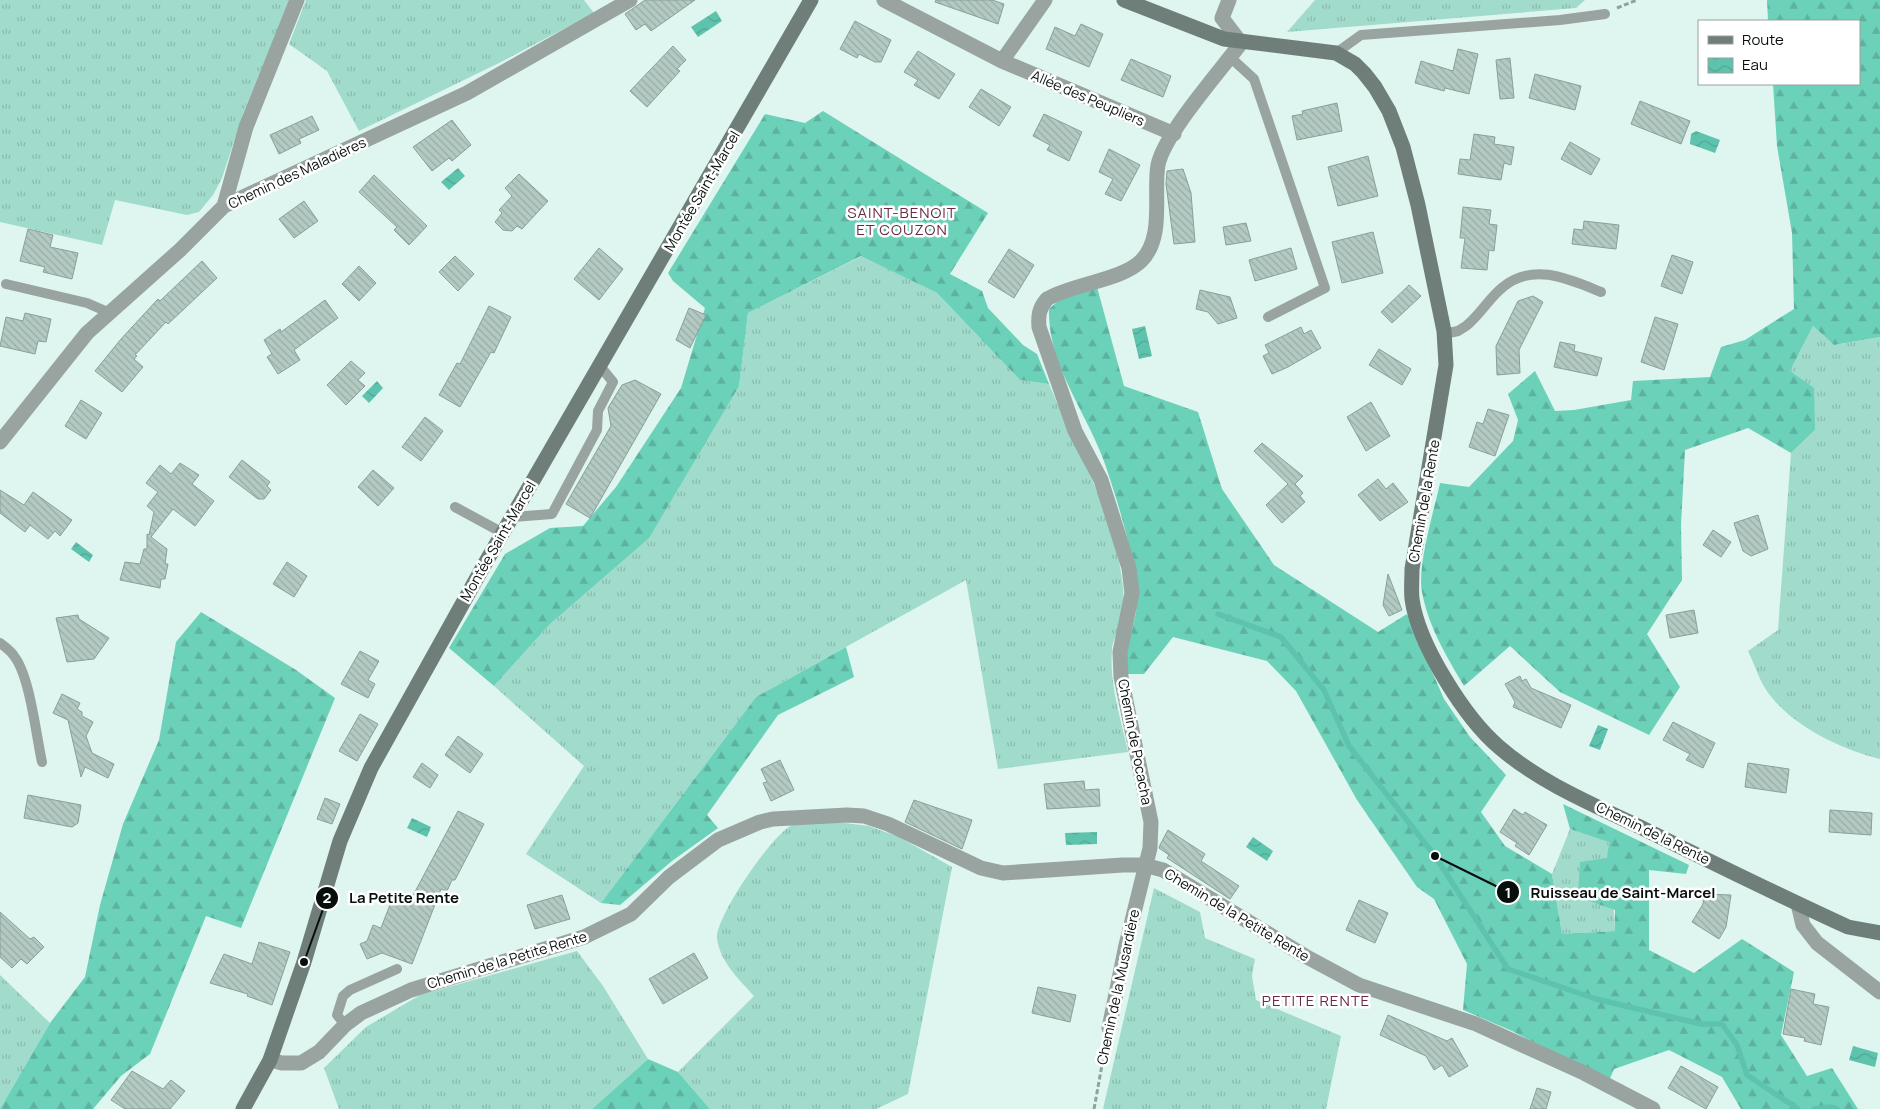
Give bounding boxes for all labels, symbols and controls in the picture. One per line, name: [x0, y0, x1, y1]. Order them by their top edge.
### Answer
legend: [1698, 20, 1860, 85]
text: Route: [1742, 29, 1784, 50]
text: Eau: [1742, 54, 1768, 75]
street label: Allée des Peupliers: [1029, 65, 1148, 130]
street label: Montée Saint-Marcel: [659, 127, 744, 254]
street label: Chemin des Maladières: [225, 132, 369, 213]
district label: SAINT-BENOIT ET COUZON: [847, 202, 957, 240]
street label: Chemin de la Rente: [1403, 438, 1444, 564]
street label: Montée Saint-Marcel: [455, 477, 540, 604]
street label: Chemin de Pocacha: [1114, 677, 1157, 806]
street label: Chemin de la Rente: [1593, 797, 1713, 868]
street label: Chemin de la Petite Rente: [1161, 864, 1313, 965]
callout: Ruisseau de Saint-Marcel: [1496, 877, 1726, 907]
text: 1: [1505, 882, 1511, 903]
text: Ruisseau de Saint-Marcel: [1531, 882, 1715, 903]
callout: La Petite Rente: [314, 883, 469, 913]
text: 2: [323, 887, 332, 908]
text: La Petite Rente: [349, 887, 459, 908]
street label: Chemin de la Musardière: [1092, 907, 1143, 1066]
street label: Chemin de la Petite Rente: [425, 926, 589, 993]
district label: PETITE RENTE: [1262, 990, 1370, 1011]

